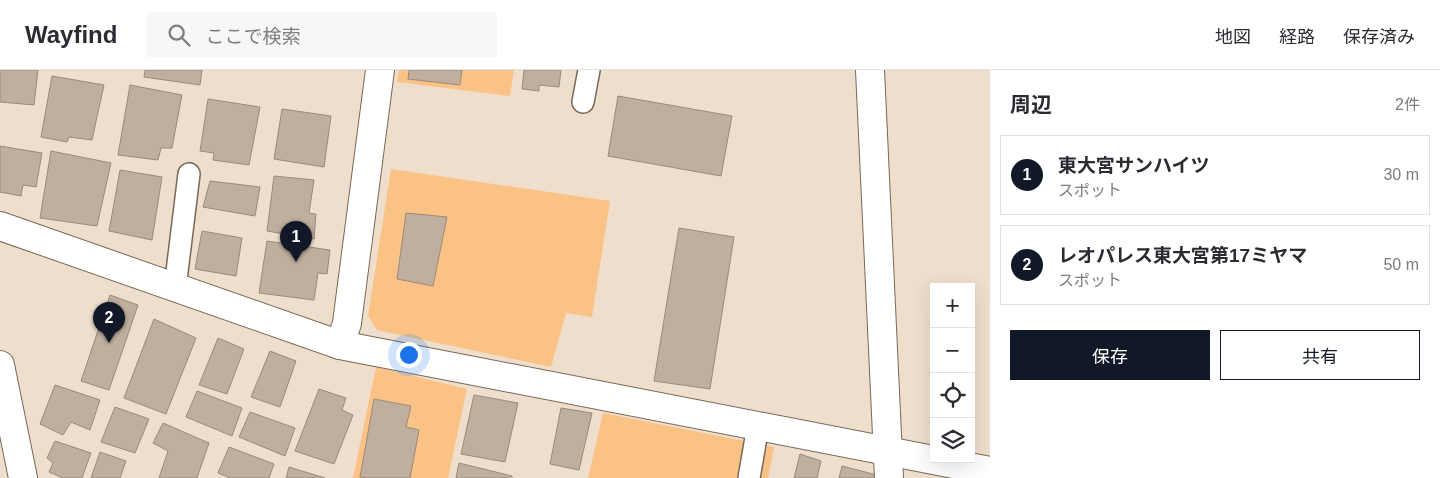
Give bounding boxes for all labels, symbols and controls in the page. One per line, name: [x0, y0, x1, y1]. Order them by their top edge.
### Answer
search box: [147, 12, 497, 57]
text: Wayfind: [25, 21, 117, 48]
icon: search: [165, 21, 193, 49]
text: ここで検索: [205, 26, 300, 47]
text: 地図: [1215, 27, 1251, 47]
text: 経路: [1279, 27, 1315, 47]
text: 保存済み: [1343, 27, 1415, 47]
text: 周辺: [1010, 93, 1052, 116]
text: 2件: [1395, 96, 1420, 113]
text: 東大宮サンハイツ: [1058, 155, 1210, 176]
text: 1: [1023, 166, 1031, 183]
text: 30 m: [1383, 166, 1419, 183]
text: スポット: [1058, 182, 1122, 199]
pin: 1: [280, 221, 312, 262]
text: レオパレス東大宮第17ミヤマ: [1058, 245, 1307, 266]
text: 2: [1023, 256, 1031, 273]
text: 50 m: [1383, 256, 1419, 273]
text: スポット: [1058, 272, 1122, 289]
map controls: [930, 283, 975, 463]
button: +: [930, 283, 975, 328]
pin: 2: [93, 302, 125, 343]
button: −: [930, 328, 975, 373]
button: 保存: [1010, 330, 1210, 380]
button: 共有: [1220, 330, 1420, 380]
your location: [396, 342, 422, 368]
button: locate: [930, 373, 975, 418]
button: layers: [930, 418, 975, 463]

